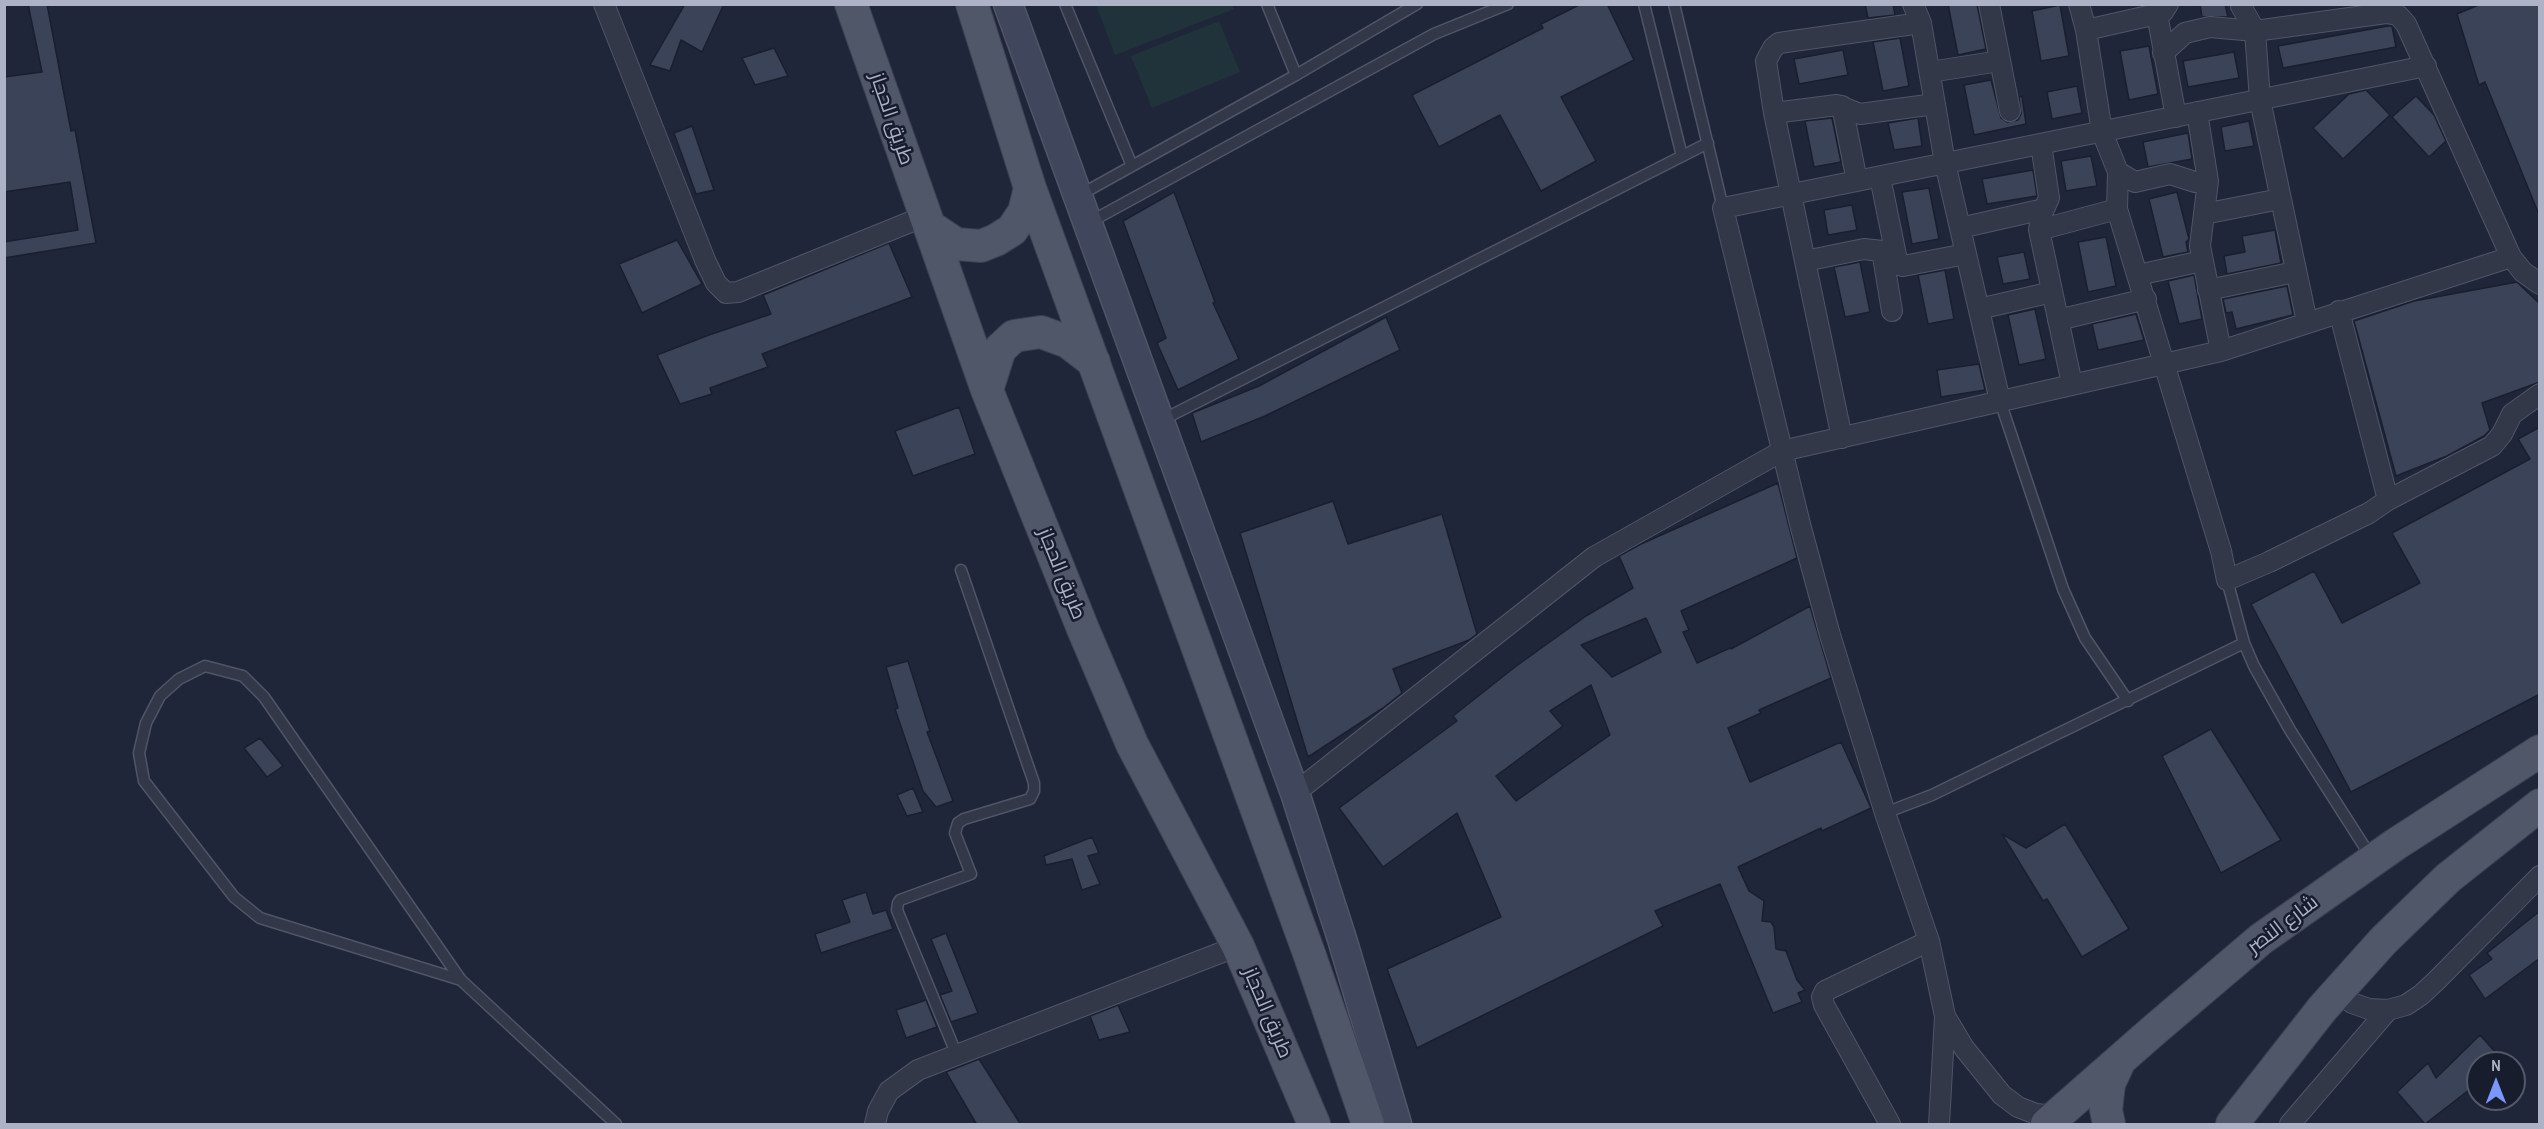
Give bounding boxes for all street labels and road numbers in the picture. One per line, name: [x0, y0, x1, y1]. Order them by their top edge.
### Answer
street label: طريق الحجاز: [864, 70, 918, 168]
street label: طريق الحجاز: [1032, 525, 1090, 623]
street label: شارع النصر: [2243, 891, 2323, 959]
street label: طريق الحجاز: [1237, 964, 1297, 1062]

